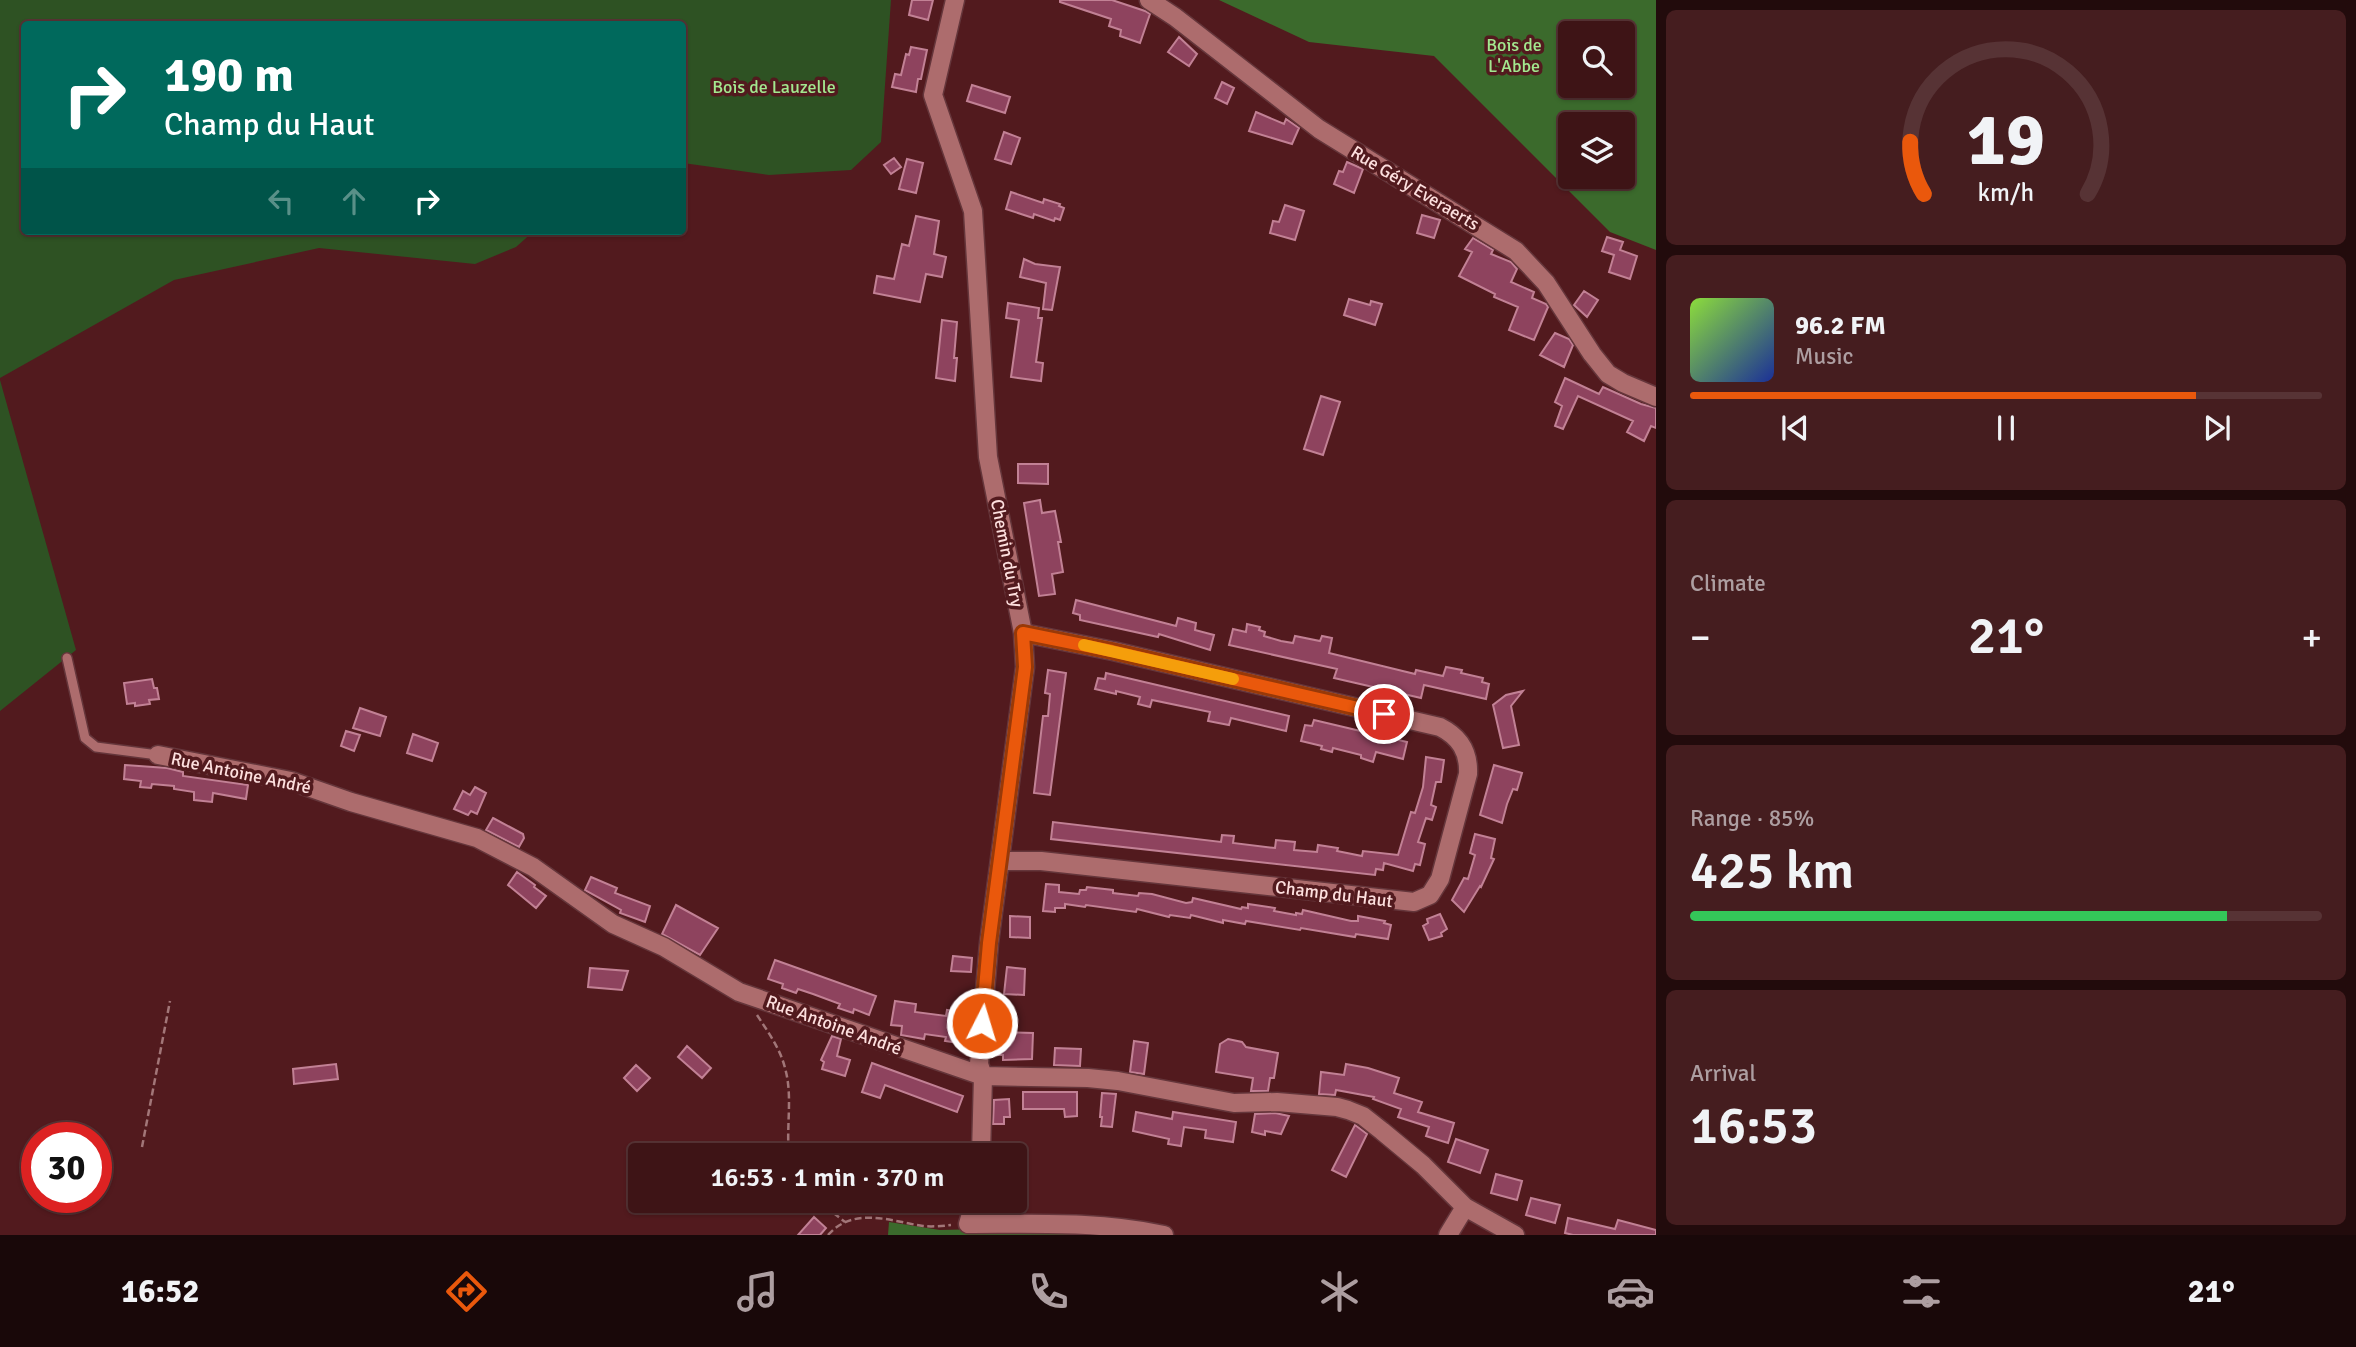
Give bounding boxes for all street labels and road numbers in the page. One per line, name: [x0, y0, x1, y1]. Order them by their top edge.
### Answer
street label: Rue Géry Everaerts: [1347, 141, 1483, 235]
street label: Chemin du Try: [986, 497, 1028, 609]
street label: Rue Antoine André: [169, 747, 313, 799]
street label: Champ du Haut: [1274, 876, 1394, 912]
street label: Rue Antoine André: [763, 990, 905, 1060]

